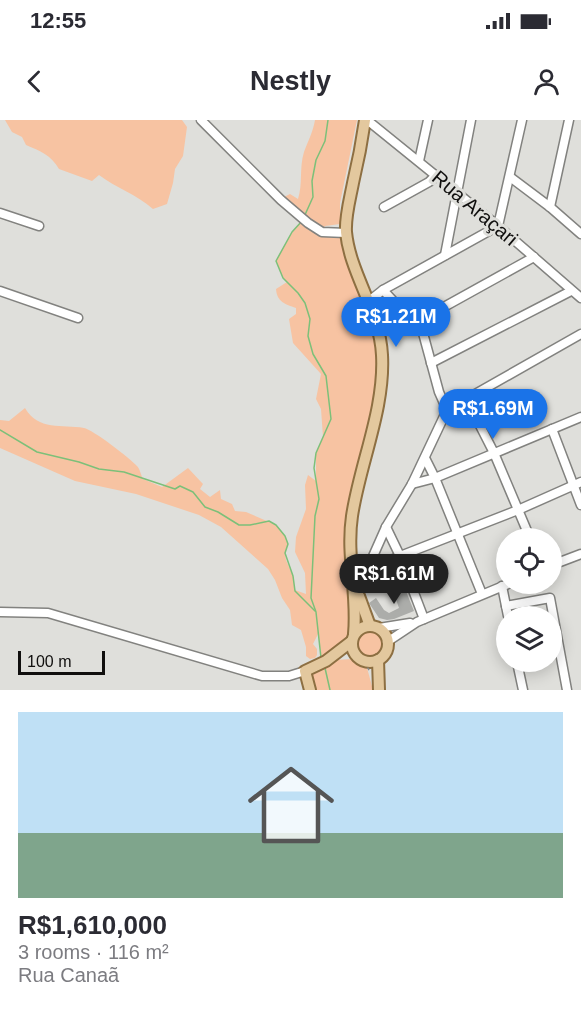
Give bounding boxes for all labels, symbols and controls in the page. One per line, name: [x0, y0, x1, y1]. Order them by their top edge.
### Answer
text: 12:55: [30, 8, 86, 33]
icon: back: [18, 65, 51, 98]
icon: person: [530, 65, 563, 98]
text: Nestly: [250, 66, 331, 96]
street label: Rua Araçari: [428, 166, 522, 250]
pin: R$1.21M: [341, 297, 451, 348]
text: R$1.21M: [355, 305, 437, 327]
pin: R$1.69M: [438, 389, 548, 440]
text: R$1.69M: [452, 397, 534, 419]
map controls: [496, 528, 562, 672]
button: locate: [496, 528, 562, 594]
pin: R$1.61M: [339, 554, 449, 605]
text: R$1.61M: [353, 562, 435, 584]
button: layers: [496, 606, 562, 672]
scale bar: [18, 648, 105, 676]
text: 100 m: [27, 653, 71, 670]
icon: home: [237, 751, 345, 859]
text: R$1,610,000: [18, 910, 167, 940]
text: 3 rooms · 116 m²: [18, 941, 169, 963]
text: Rua Canaã: [18, 964, 119, 986]

